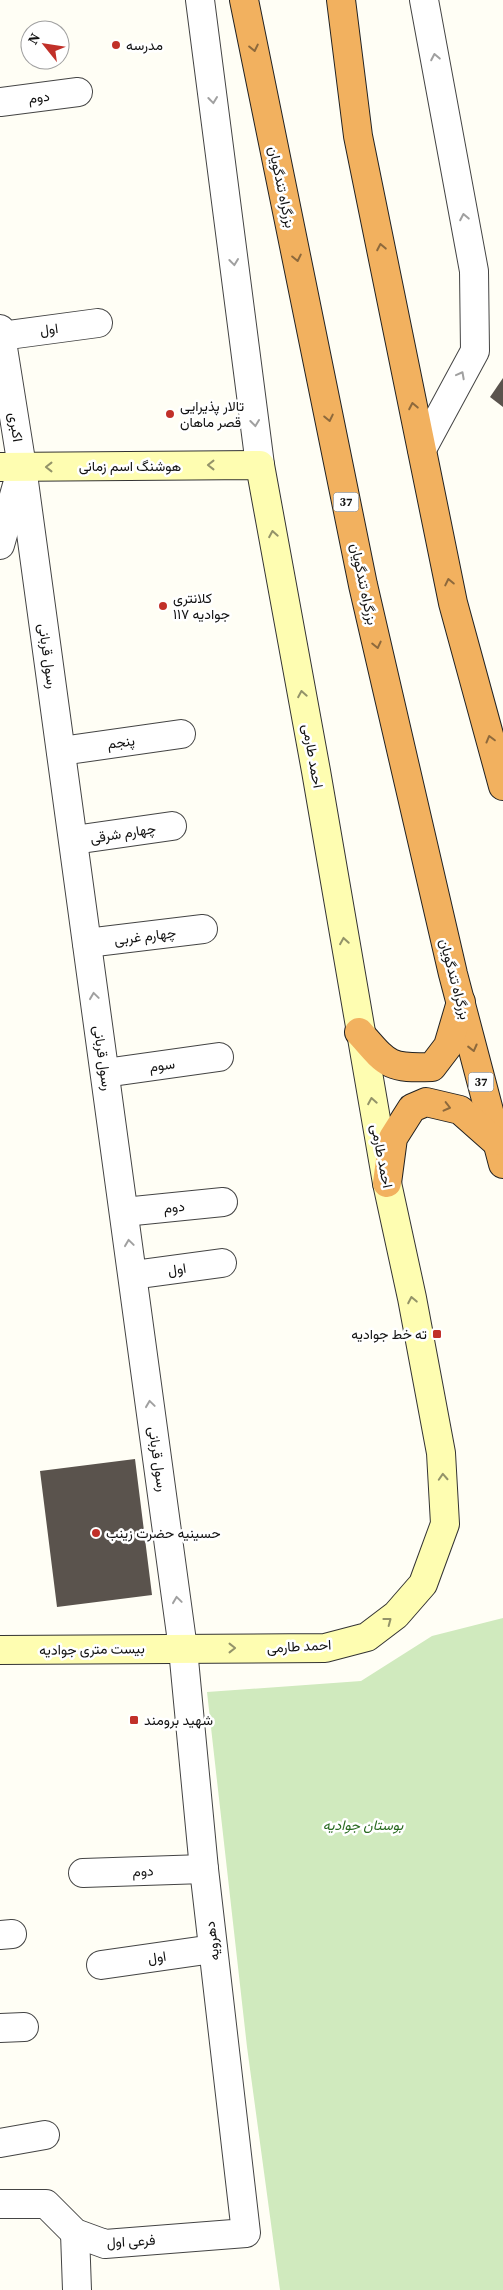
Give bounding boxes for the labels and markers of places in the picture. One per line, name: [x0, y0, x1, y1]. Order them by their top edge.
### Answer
place label: مدرسه: [126, 35, 163, 55]
marker: مدرسه: [110, 39, 122, 51]
place label: تالار پذیرایی قصر ماهان: [180, 396, 244, 432]
marker: تالار پذیرایی قصر ماهان: [164, 408, 176, 420]
place label: کلانتری ۱۱۷ جوادیه: [173, 588, 230, 624]
marker: کلانتری ۱۱۷ جوادیه: [157, 600, 169, 612]
place label: ته خط جوادیه: [351, 1324, 427, 1344]
marker: ته خط جوادیه: [431, 1328, 443, 1340]
place label: حسینیه حضرت زینب: [106, 1523, 221, 1543]
marker: حسینیه حضرت زینب: [90, 1527, 102, 1539]
place label: شهید برومند: [144, 1710, 213, 1730]
marker: شهید برومند: [128, 1714, 140, 1726]

